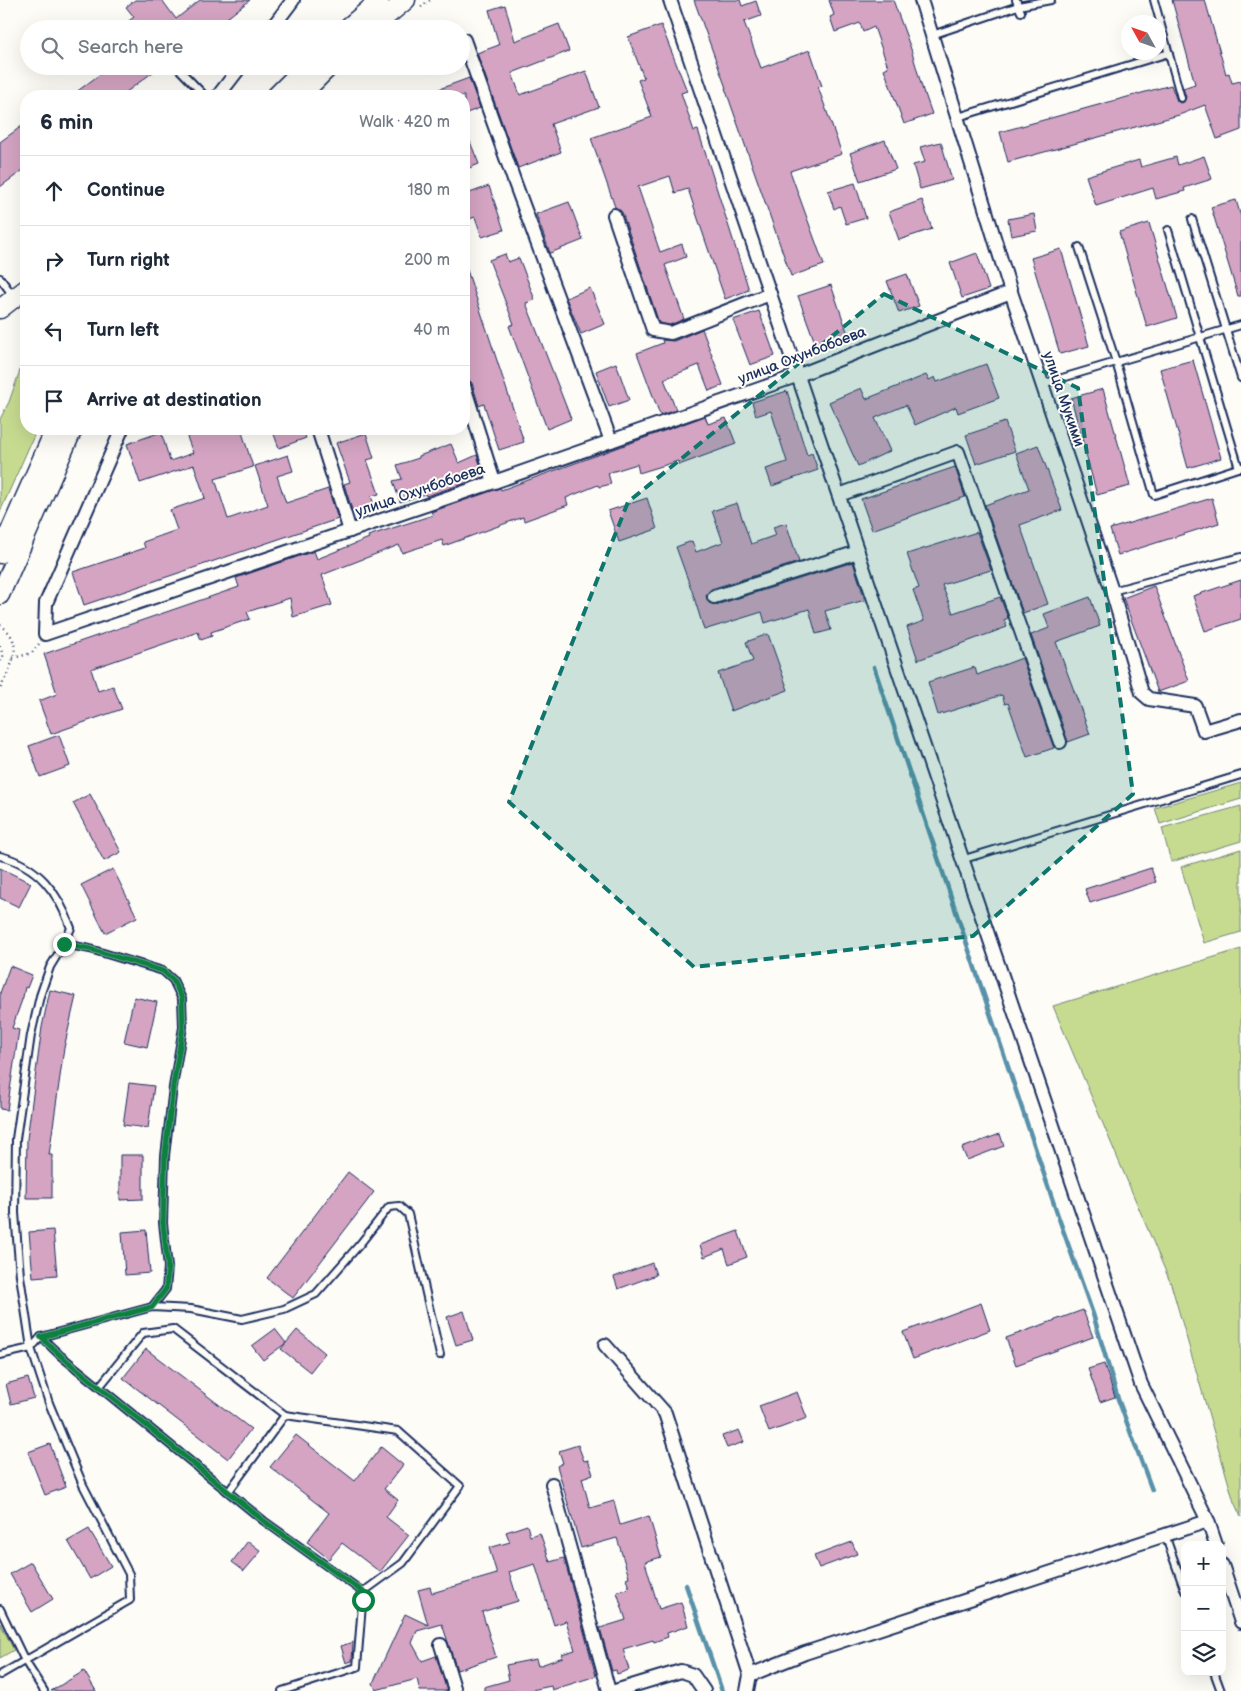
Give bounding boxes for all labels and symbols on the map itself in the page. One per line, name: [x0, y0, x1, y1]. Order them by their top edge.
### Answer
north arrow: [1121, 15, 1166, 60]
street label: улица Охунбобоева: [735, 322, 869, 389]
street label: улица Мукими: [1038, 349, 1089, 449]
street label: улица Охунбобоева: [353, 459, 488, 522]
route end: [53, 933, 76, 956]
route start: [352, 1589, 375, 1612]

